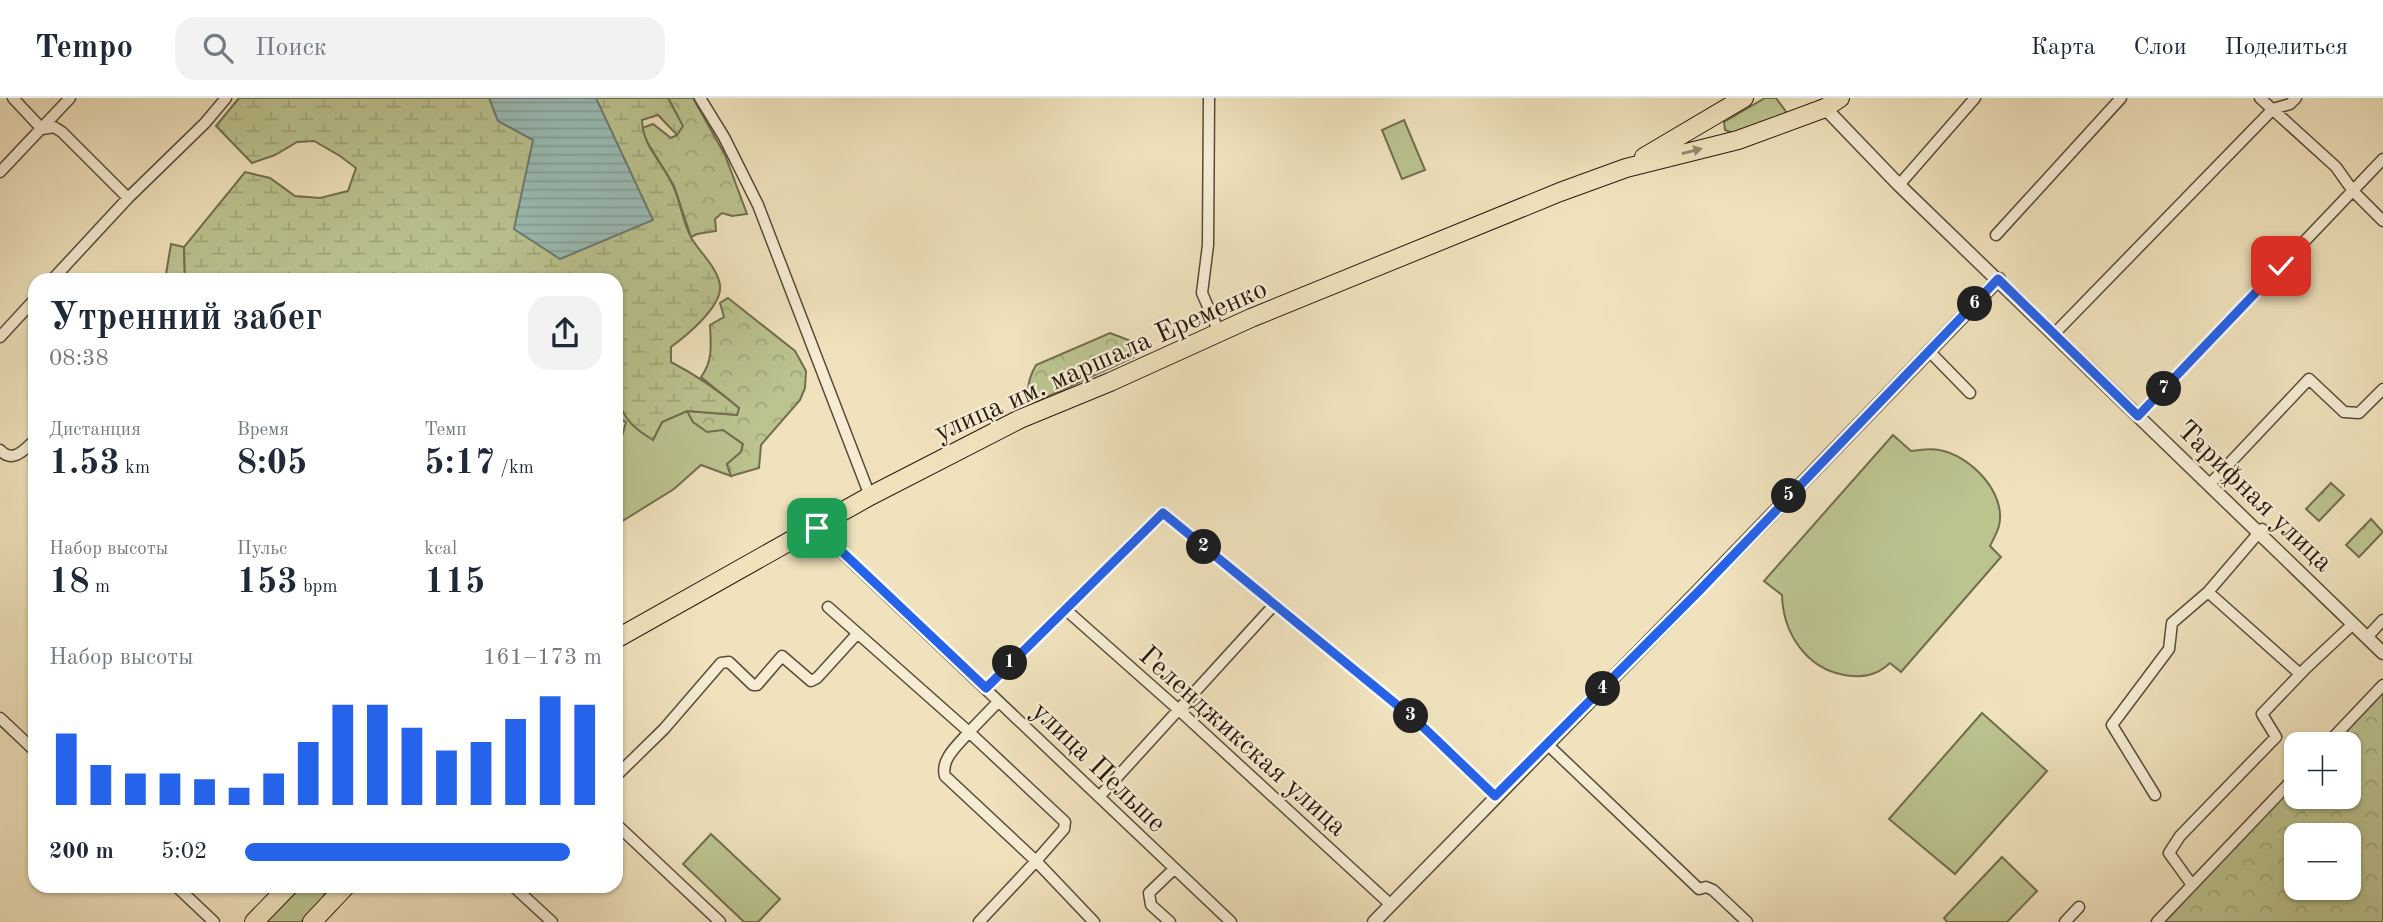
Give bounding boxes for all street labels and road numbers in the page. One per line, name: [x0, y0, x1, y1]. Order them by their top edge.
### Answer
street label: улица им. маршала Еременко: [931, 276, 1272, 448]
street label: Тарифная улица: [2171, 416, 2337, 578]
street label: Геленджикская улица: [1133, 642, 1351, 843]
street label: улица Пельше: [1025, 698, 1170, 839]

